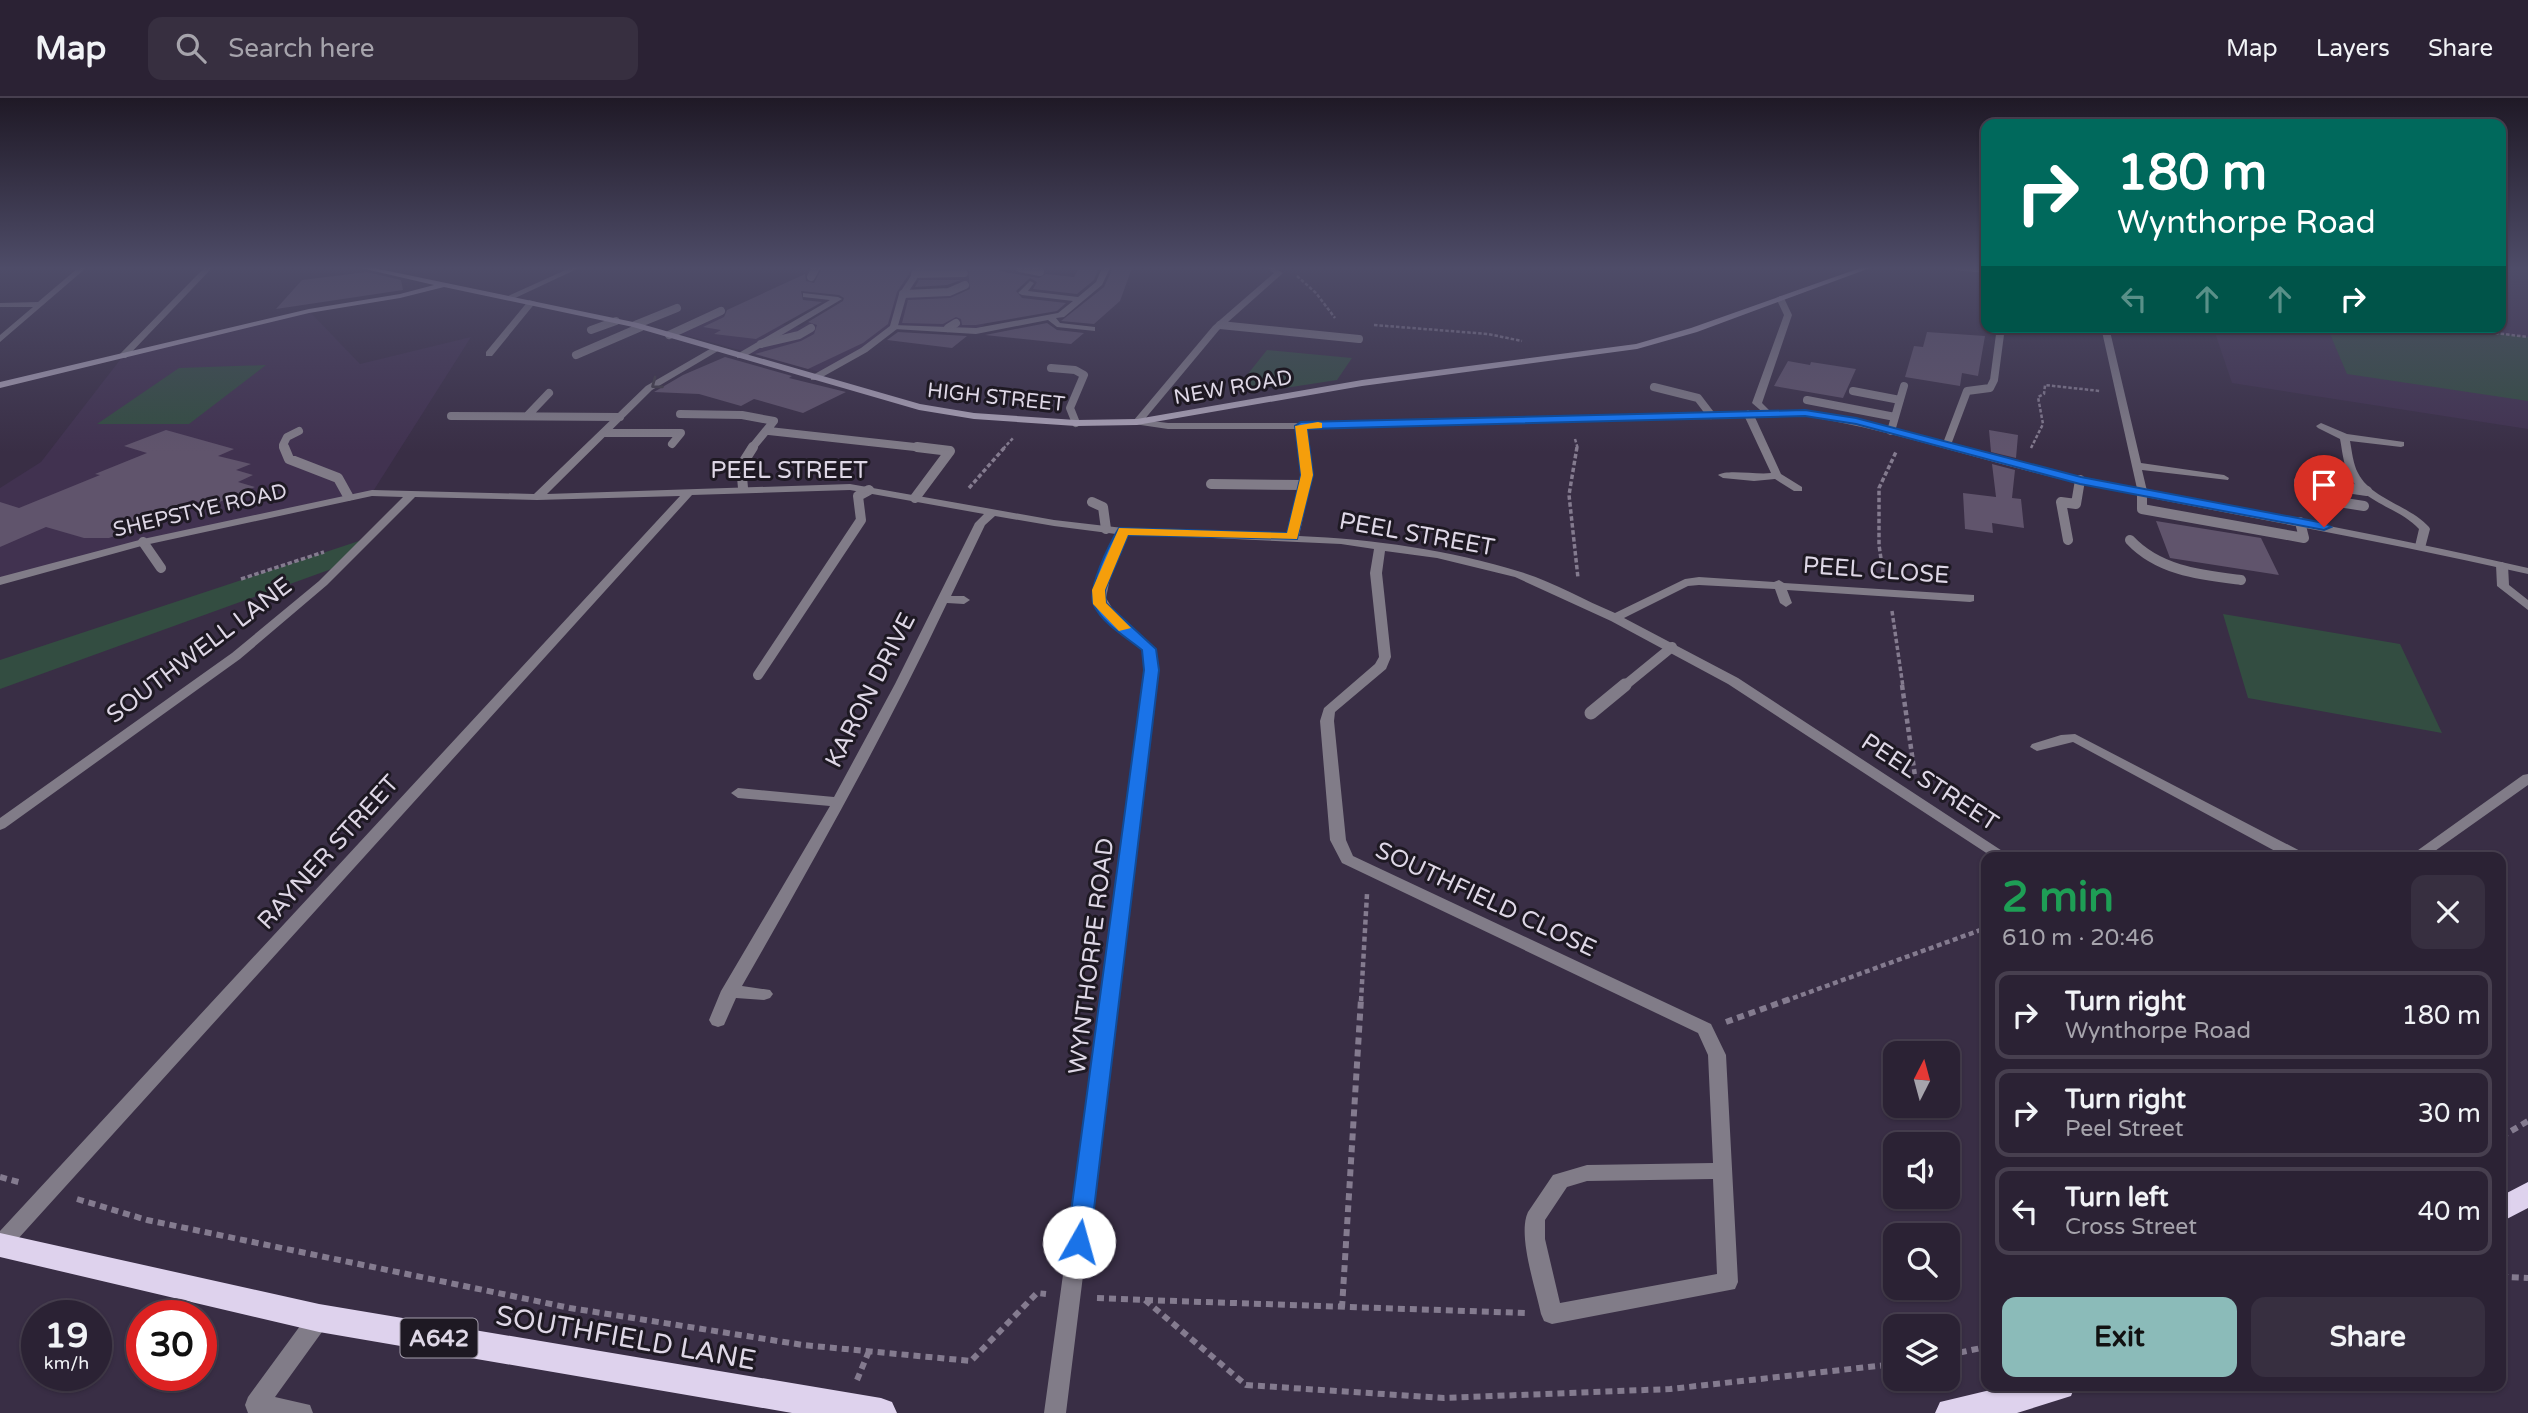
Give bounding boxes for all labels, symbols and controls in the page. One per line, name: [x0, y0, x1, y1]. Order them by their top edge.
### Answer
search box: [148, 17, 638, 80]
text: Map: [35, 29, 106, 68]
icon: search: [172, 29, 210, 67]
text: Search here: [228, 33, 374, 64]
text: Map: [2226, 34, 2278, 63]
text: Layers: [2316, 34, 2390, 63]
text: Share: [2428, 34, 2493, 63]
text: 180 m: [2117, 144, 2267, 203]
icon: right: [2002, 147, 2093, 238]
text: Wynthorpe Road: [2117, 204, 2376, 242]
icon: left: [2115, 280, 2153, 318]
icon: ahead: [2188, 280, 2226, 318]
icon: ahead: [2261, 280, 2299, 318]
icon: right: [2334, 280, 2372, 318]
street label: NEW ROAD: [1172, 365, 1294, 410]
one-way arrow: [651, 375, 664, 388]
street label: HIGH STREET: [926, 378, 1066, 417]
pin: [2294, 455, 2354, 527]
street label: PEEL STREET: [710, 456, 868, 485]
icon: arrive: [2305, 466, 2343, 504]
street label: SHEPSTYE ROAD: [111, 478, 289, 543]
street label: PEEL STREET: [1337, 507, 1497, 563]
street label: PEEL CLOSE: [1802, 551, 1950, 590]
street label: SOUTHWELL LANE: [101, 571, 298, 730]
street label: KARON DRIVE: [819, 608, 922, 772]
street label: PEEL STREET: [1856, 727, 2004, 838]
street label: RAYNER STREET: [251, 769, 406, 935]
street label: WYNTHORPE ROAD: [1063, 836, 1120, 1076]
street label: SOUTHFIELD CLOSE: [1371, 836, 1601, 963]
text: 2 min: [2002, 872, 2114, 923]
button: close: [2411, 875, 2485, 949]
text: 610 m · 20:46: [2002, 924, 2154, 952]
text: Turn right: [2065, 986, 2186, 1017]
icon: right: [2006, 996, 2044, 1034]
text: 180 m: [2401, 1000, 2481, 1031]
text: Wynthorpe Road: [2065, 1017, 2251, 1045]
north arrow: [1883, 1041, 1960, 1118]
map controls: [1883, 1041, 1960, 1391]
text: Turn right: [2065, 1084, 2186, 1115]
icon: right: [2006, 1094, 2044, 1132]
text: 30 m: [2418, 1098, 2481, 1129]
text: Peel Street: [2065, 1115, 2184, 1143]
button: sound: [1883, 1132, 1960, 1209]
text: Turn left: [2065, 1182, 2168, 1213]
icon: left: [2006, 1192, 2044, 1230]
text: 40 m: [2418, 1196, 2481, 1227]
position arrow: [1042, 1205, 1116, 1279]
text: Cross Street: [2065, 1213, 2197, 1241]
button: search: [1883, 1223, 1960, 1300]
button: Exit: [2002, 1297, 2237, 1377]
button: Share: [2251, 1297, 2485, 1377]
street label: SOUTHFIELD LANE: [493, 1298, 759, 1378]
speed limit sign: 30: [126, 1300, 217, 1391]
button: layers: [1883, 1314, 1960, 1391]
text: 19: [45, 1315, 88, 1357]
road number: A642: [400, 1318, 478, 1358]
text: km/h: [44, 1352, 89, 1374]

